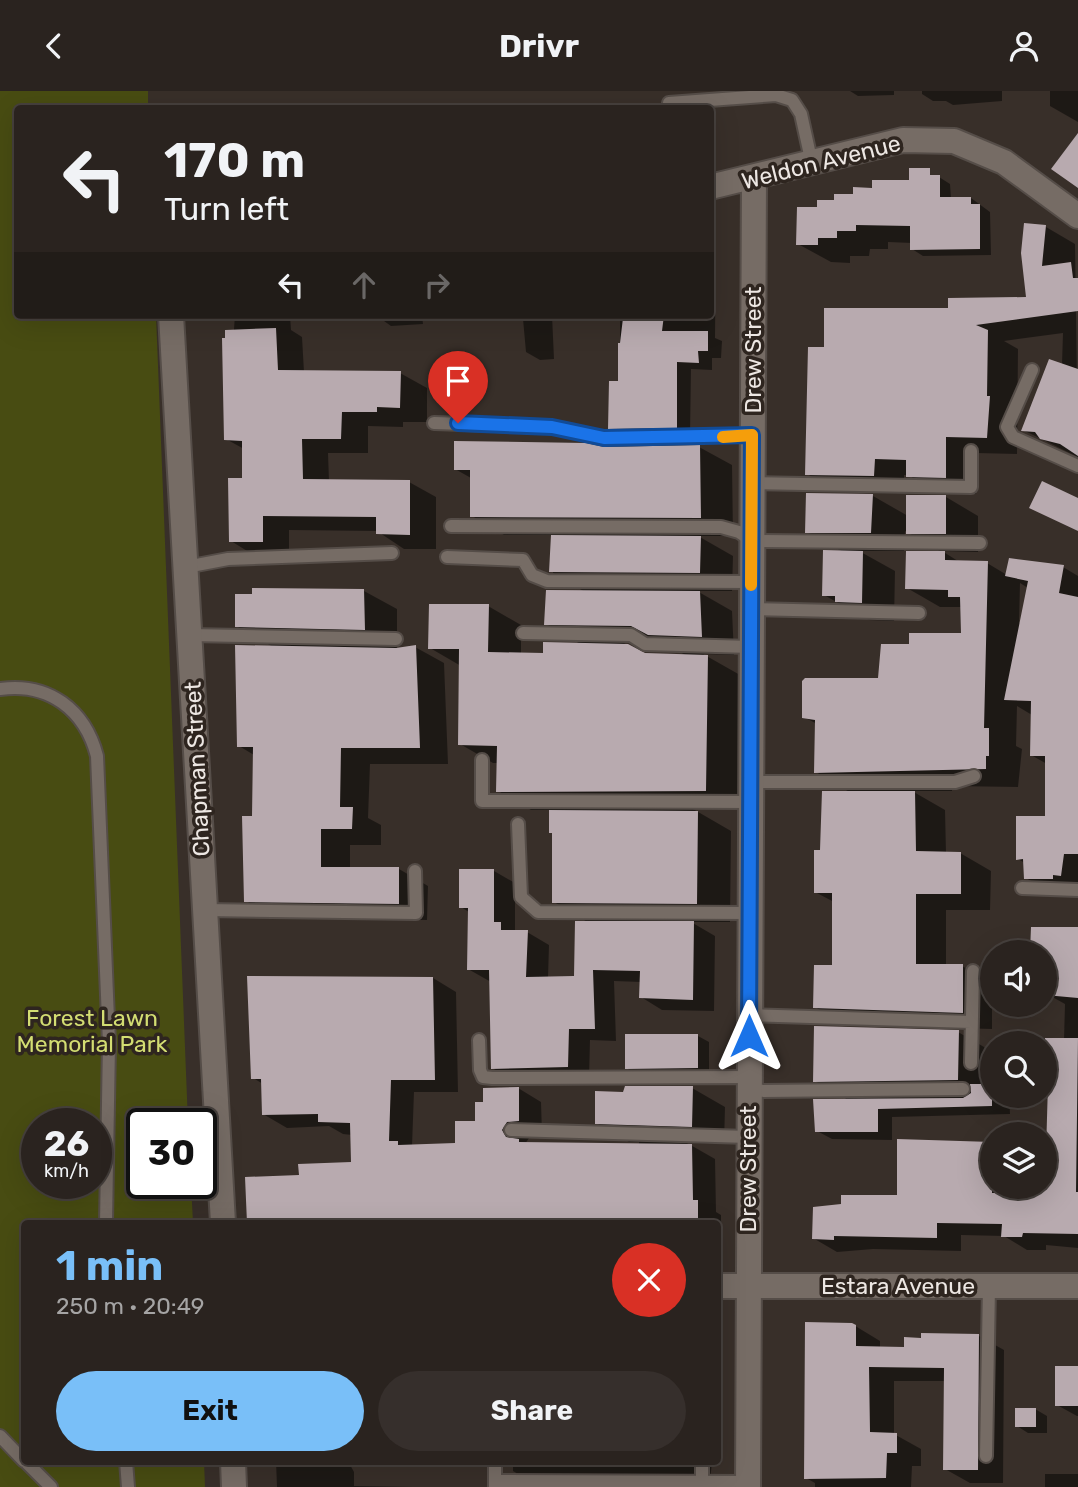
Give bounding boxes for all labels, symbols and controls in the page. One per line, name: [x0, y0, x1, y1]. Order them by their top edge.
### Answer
icon: back: [35, 27, 73, 65]
text: Drivr: [499, 27, 579, 65]
icon: person: [1005, 27, 1043, 65]
street label: Weldon Avenue: [739, 129, 903, 195]
text: 170 m: [164, 131, 305, 189]
icon: left: [49, 133, 140, 224]
text: Turn left: [164, 190, 289, 228]
icon: left: [272, 266, 310, 304]
icon: ahead: [345, 266, 383, 304]
icon: right: [418, 266, 456, 304]
street label: Drew Street: [739, 287, 767, 413]
pin: [428, 351, 488, 423]
icon: arrive: [439, 362, 477, 400]
street label: Chapman Street: [178, 681, 216, 857]
map controls: [980, 940, 1057, 1199]
button: sound: [980, 940, 1057, 1017]
position arrow: [712, 999, 786, 1073]
park label: Forest Lawn Memorial Park: [17, 1004, 168, 1058]
button: search: [980, 1031, 1057, 1108]
street label: Drew Street: [734, 1106, 762, 1232]
speed limit sign: 30: [126, 1108, 217, 1199]
button: layers: [980, 1122, 1057, 1199]
text: 26: [44, 1123, 89, 1165]
text: km/h: [44, 1160, 89, 1182]
text: 1 min: [56, 1241, 163, 1291]
button: close: [612, 1243, 686, 1317]
street label: Estara Avenue: [821, 1272, 975, 1300]
text: 250 m · 20:49: [56, 1292, 204, 1320]
button: Exit: [56, 1371, 364, 1451]
button: Share: [378, 1371, 686, 1451]

